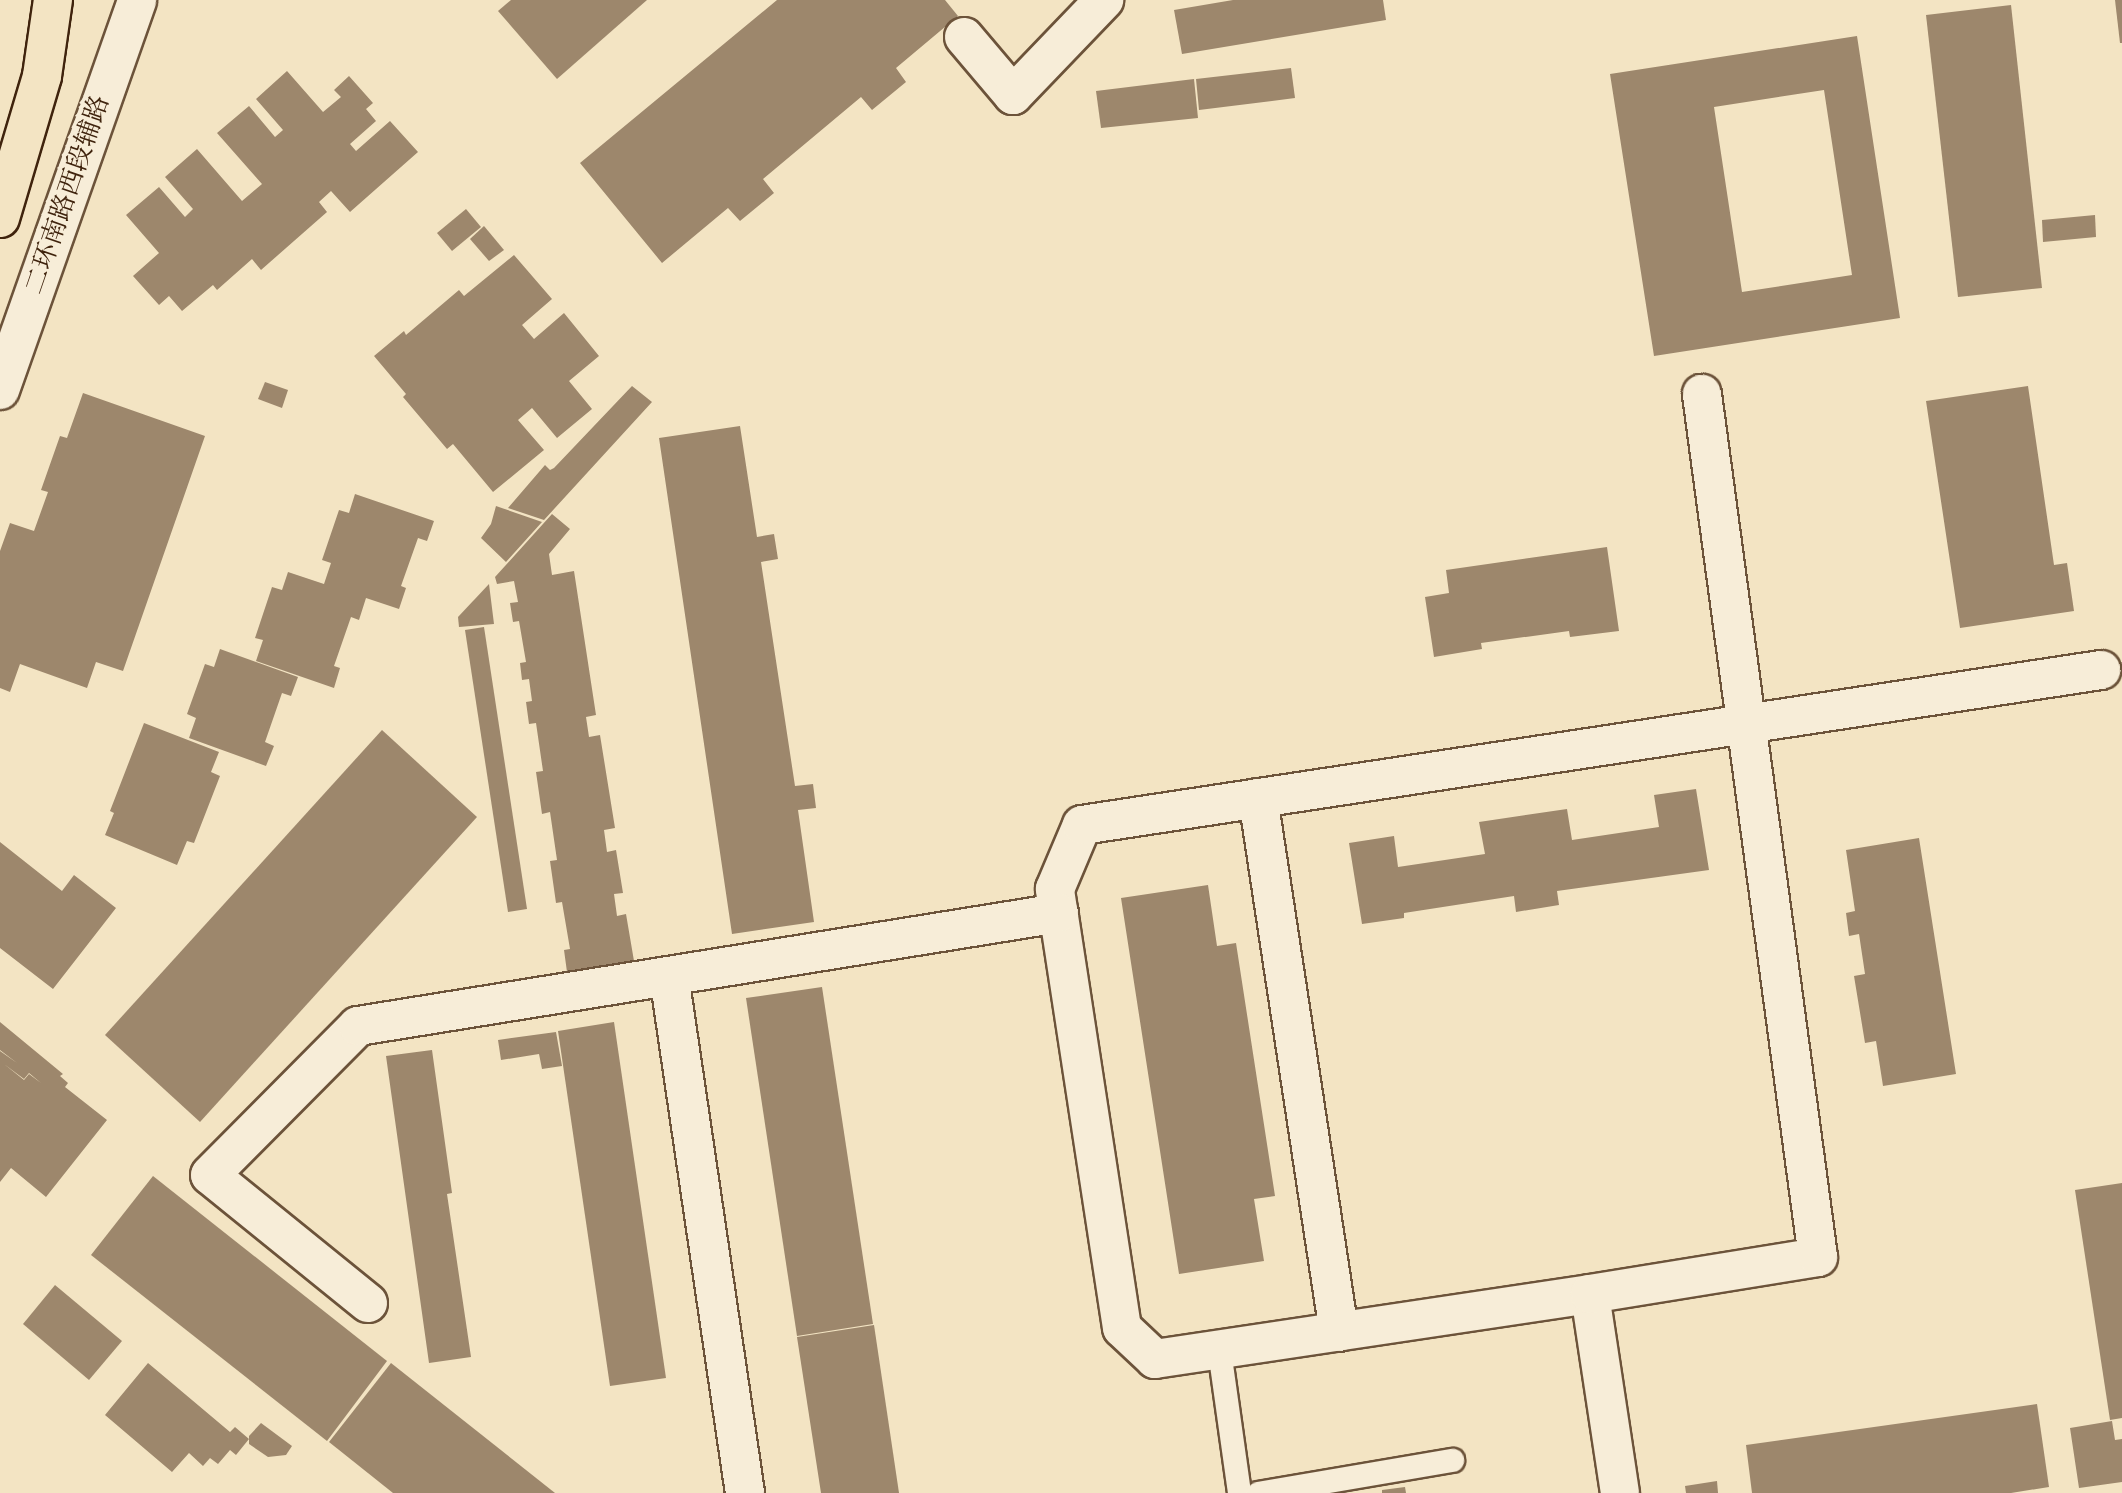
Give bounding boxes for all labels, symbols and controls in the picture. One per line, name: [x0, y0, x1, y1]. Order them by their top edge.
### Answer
street label: 二环南路西段辅路: [19, 92, 117, 298]

